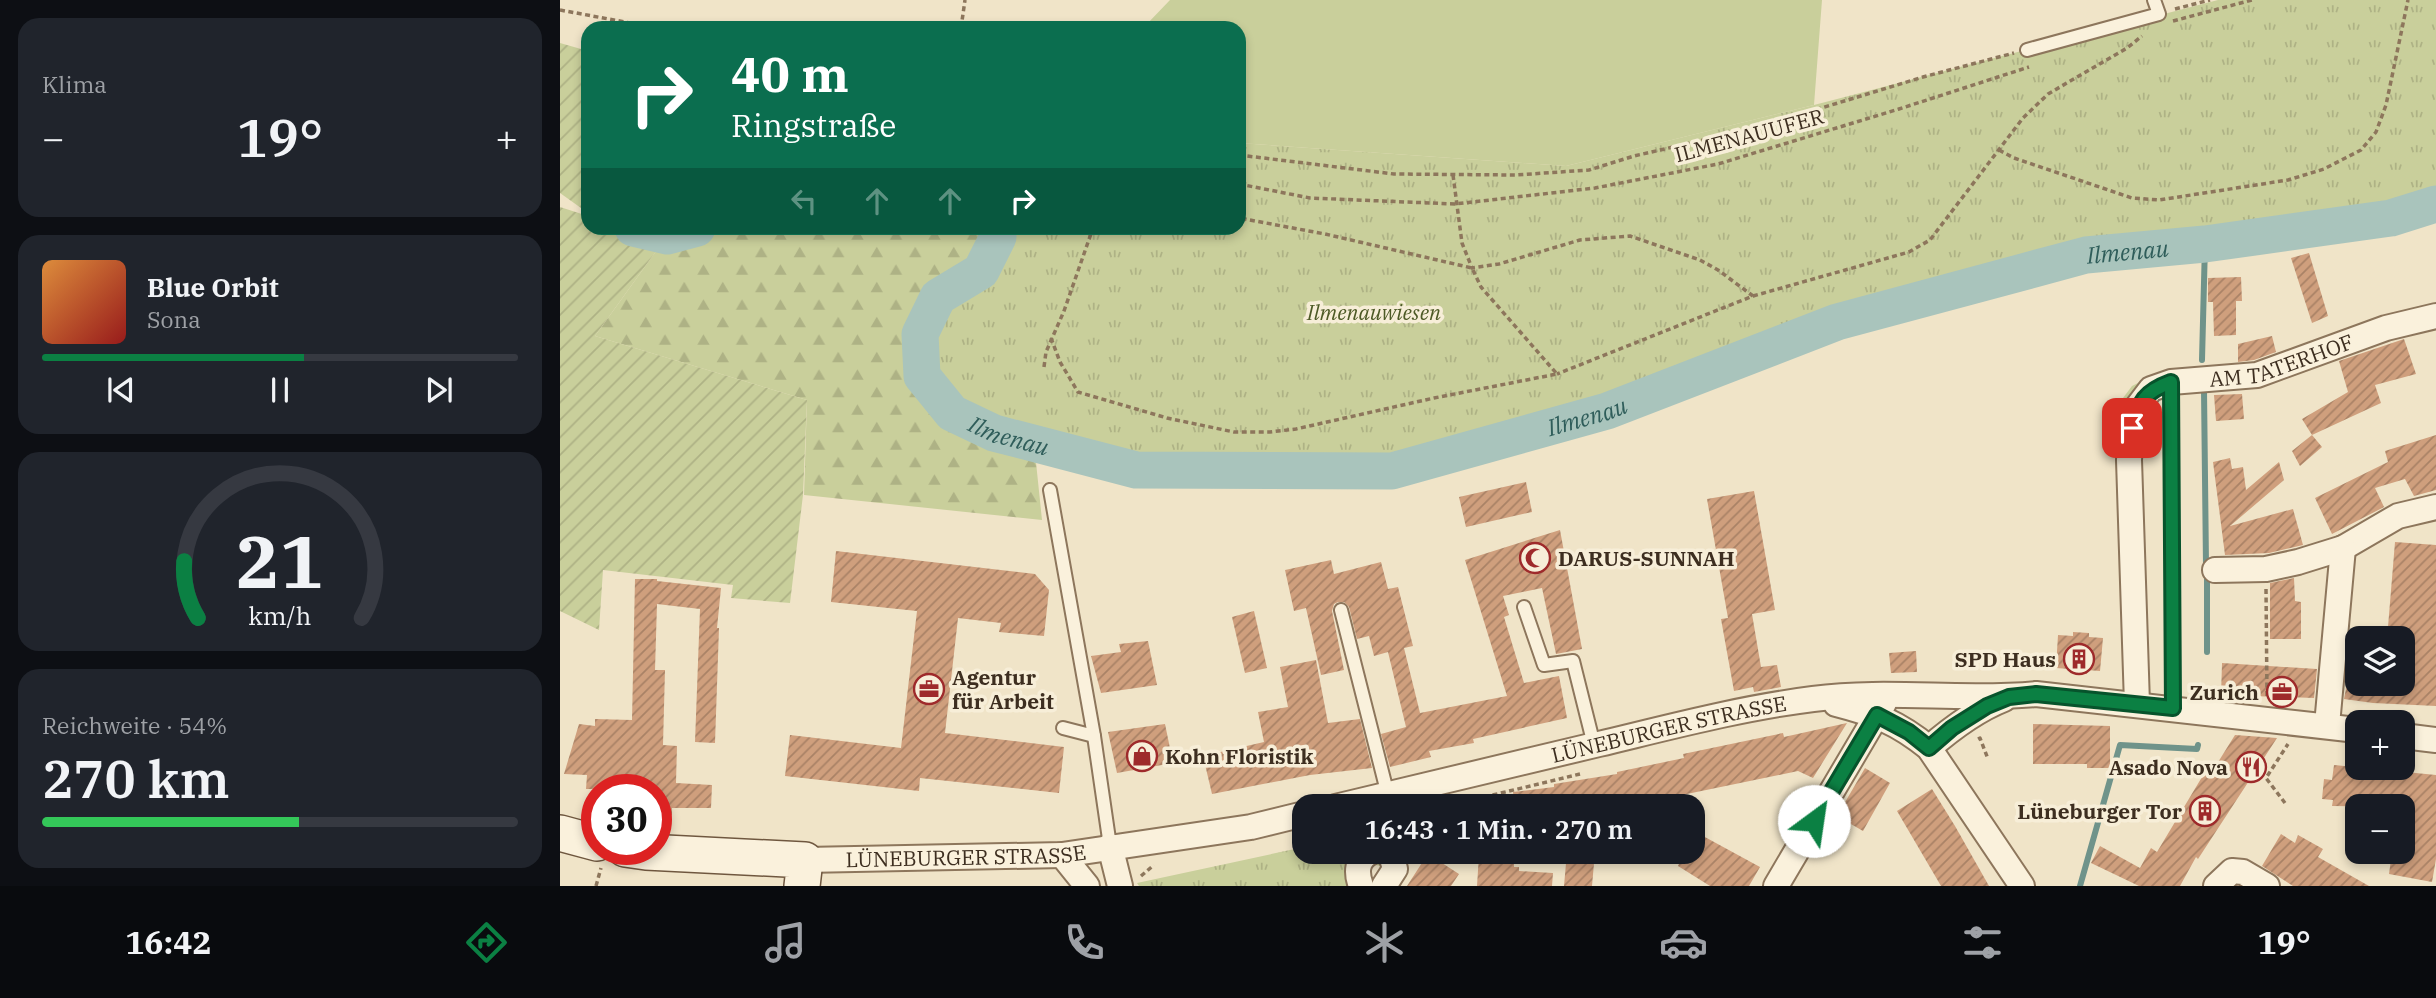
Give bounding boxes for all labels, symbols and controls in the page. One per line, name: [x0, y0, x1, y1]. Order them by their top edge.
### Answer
text: 40 m: [731, 42, 849, 105]
icon: right: [616, 49, 707, 140]
text: Klima: [42, 69, 107, 99]
street label: ILMENAUUFER: [1671, 102, 1827, 168]
text: 19°: [237, 104, 323, 171]
text: Ringstraße: [731, 104, 896, 146]
text: −: [42, 113, 65, 162]
text: +: [495, 113, 518, 162]
icon: left: [785, 182, 823, 220]
icon: ahead: [858, 182, 896, 220]
icon: ahead: [931, 182, 969, 220]
icon: right: [1004, 182, 1042, 220]
water label: Ilmenau: [2084, 232, 2170, 270]
text: Blue Orbit: [147, 270, 279, 304]
park label: Ilmenauwiesen: [1306, 298, 1441, 326]
text: Sona: [147, 304, 201, 334]
street label: AM TATERHOF: [2208, 327, 2357, 393]
icon: previous: [102, 371, 140, 409]
icon: pause: [261, 371, 299, 409]
icon: next: [420, 371, 458, 409]
water label: Ilmenau: [1543, 390, 1631, 442]
pin: [2102, 398, 2162, 458]
water label: Ilmenau: [963, 408, 1052, 462]
icon: arrive: [2113, 409, 2151, 447]
text: 21: [236, 513, 324, 608]
mosque icon: DARUS-SUNNAH: [1518, 541, 1552, 575]
place label: DARUS-SUNNAH: [1558, 544, 1734, 572]
text: km/h: [248, 598, 312, 631]
map controls: [2345, 626, 2415, 864]
button: layers: [2345, 626, 2415, 696]
building icon: SPD Haus: [2062, 642, 2096, 676]
place label: SPD Haus: [1954, 645, 2056, 673]
place label: Agentur für Arbeit: [952, 663, 1054, 715]
office icon: Agentur für Arbeit: [912, 672, 946, 706]
office icon: Zurich: [2265, 675, 2299, 709]
place label: Zurich: [2190, 678, 2259, 706]
street label: LÜNEBURGER STRASSE: [1548, 689, 1789, 769]
text: Reichweite · 54%: [42, 710, 227, 740]
button: +: [2345, 710, 2415, 780]
shop icon: Kohn Floristik: [1125, 739, 1159, 773]
place label: Kohn Floristik: [1165, 742, 1314, 770]
text: 270 km: [42, 745, 230, 812]
restaurant icon: Asado Nova: [2234, 750, 2268, 784]
place label: Asado Nova: [2109, 753, 2228, 781]
speed limit sign: 30: [581, 774, 672, 865]
position arrow: [1777, 784, 1851, 858]
building icon: Lüneburger Tor: [2188, 794, 2222, 828]
button: −: [2345, 794, 2415, 864]
place label: Lüneburger Tor: [2017, 797, 2183, 825]
text: 16:43 · 1 Min. · 270 m: [1365, 812, 1632, 846]
street label: LÜNEBURGER STRASSE: [845, 838, 1088, 873]
icon: directions: [462, 918, 511, 967]
icon: music: [761, 918, 810, 967]
icon: phone: [1060, 918, 1109, 967]
icon: climate: [1360, 918, 1409, 967]
icon: car: [1659, 918, 1708, 967]
icon: filters: [1958, 918, 2007, 967]
text: 16:42: [125, 921, 212, 963]
text: 19°: [2257, 921, 2311, 963]

